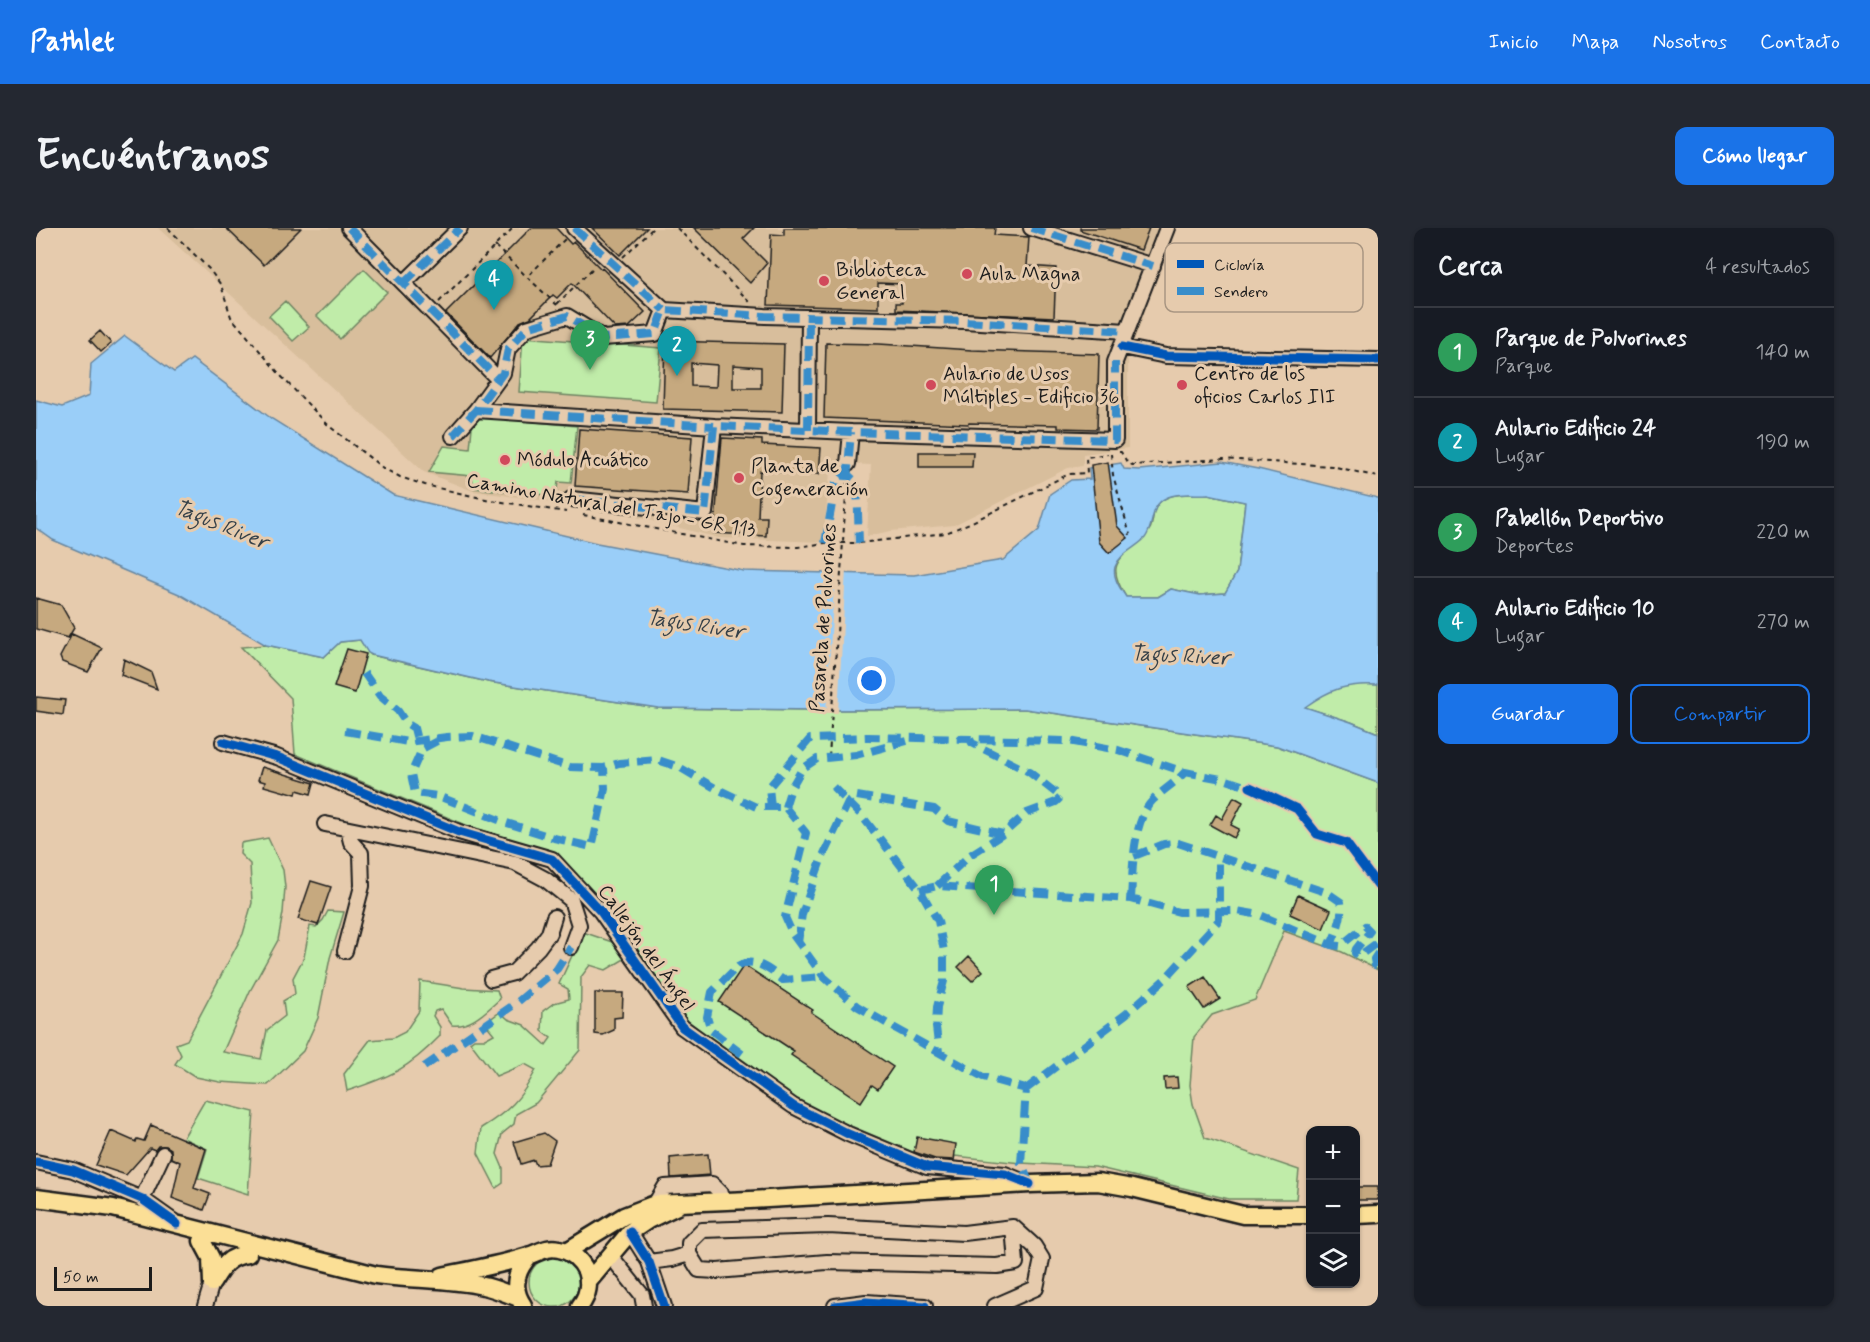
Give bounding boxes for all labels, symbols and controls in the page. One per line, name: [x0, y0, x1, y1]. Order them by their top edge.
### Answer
text: Pathlet: [30, 24, 114, 61]
text: Inicio: [1489, 28, 1539, 56]
text: Mapa: [1572, 28, 1619, 56]
text: Nosotros: [1652, 28, 1727, 56]
text: Contacto: [1760, 28, 1840, 56]
button: Cómo llegar: [1675, 127, 1834, 185]
text: Encuéntranos: [36, 129, 269, 184]
legend: [1165, 243, 1363, 312]
text: Cerca: [1438, 250, 1503, 284]
text: 4 resultados: [1706, 254, 1810, 281]
text: Ciclovía: [1214, 255, 1265, 276]
place label: Biblioteca General: [836, 257, 927, 307]
pin: 4: [474, 260, 514, 310]
place label: Aula Magna: [979, 261, 1081, 289]
marker: Aula Magna: [960, 267, 974, 281]
marker: Biblioteca General: [817, 274, 831, 288]
text: Sendero: [1214, 282, 1268, 303]
pin: 3: [570, 320, 610, 370]
text: Parque de Polvorines: [1495, 325, 1687, 353]
pin: 2: [658, 326, 696, 376]
text: 1: [1453, 339, 1462, 366]
text: 140 m: [1756, 339, 1810, 366]
text: Parque: [1495, 353, 1553, 380]
place label: Aulario de Usos Múltiples - Edificio 36: [943, 361, 1119, 411]
place label: Centro de los oficios Carlos III: [1194, 361, 1336, 411]
marker: Aulario de Usos Múltiples - Edificio 36: [924, 378, 938, 392]
marker: Centro de los oficios Carlos III: [1175, 378, 1189, 392]
text: Aulario Edificio 24: [1495, 415, 1656, 443]
text: 2: [1453, 429, 1462, 456]
text: 190 m: [1756, 429, 1810, 456]
text: Lugar: [1495, 443, 1544, 470]
place label: Módulo Acuático: [517, 447, 648, 474]
marker: Módulo Acuático: [498, 453, 512, 467]
place label: Planta de Cogeneración: [751, 453, 868, 505]
street label: Camino Natural del Tajo - GR 113: [464, 467, 758, 545]
marker: Planta de Cogeneración: [732, 471, 746, 485]
water label: Tagus River: [169, 493, 275, 560]
text: Pabellón Deportivo: [1495, 505, 1664, 533]
text: 3: [1453, 519, 1462, 546]
text: 220 m: [1756, 519, 1810, 546]
street label: Pasarela de Polvorines: [804, 523, 844, 713]
text: Deportes: [1495, 533, 1574, 560]
text: Aulario Edificio 10: [1495, 595, 1654, 623]
water label: Tagus River: [644, 603, 749, 649]
text: 4: [1452, 609, 1463, 636]
text: 270 m: [1757, 609, 1810, 636]
text: Lugar: [1495, 623, 1544, 650]
water label: Tagus River: [1130, 639, 1233, 675]
your location: [857, 666, 886, 695]
button: Guardar: [1438, 684, 1618, 744]
button: Compartir: [1630, 684, 1810, 744]
pin: 1: [974, 866, 1014, 915]
street label: Callejón del Ángel: [589, 879, 701, 1018]
map controls: [1306, 1126, 1360, 1288]
button: +: [1306, 1126, 1360, 1180]
button: −: [1306, 1180, 1360, 1234]
button: layers: [1306, 1234, 1360, 1288]
scale bar: [54, 1264, 152, 1292]
text: 50 m: [63, 1267, 99, 1288]

